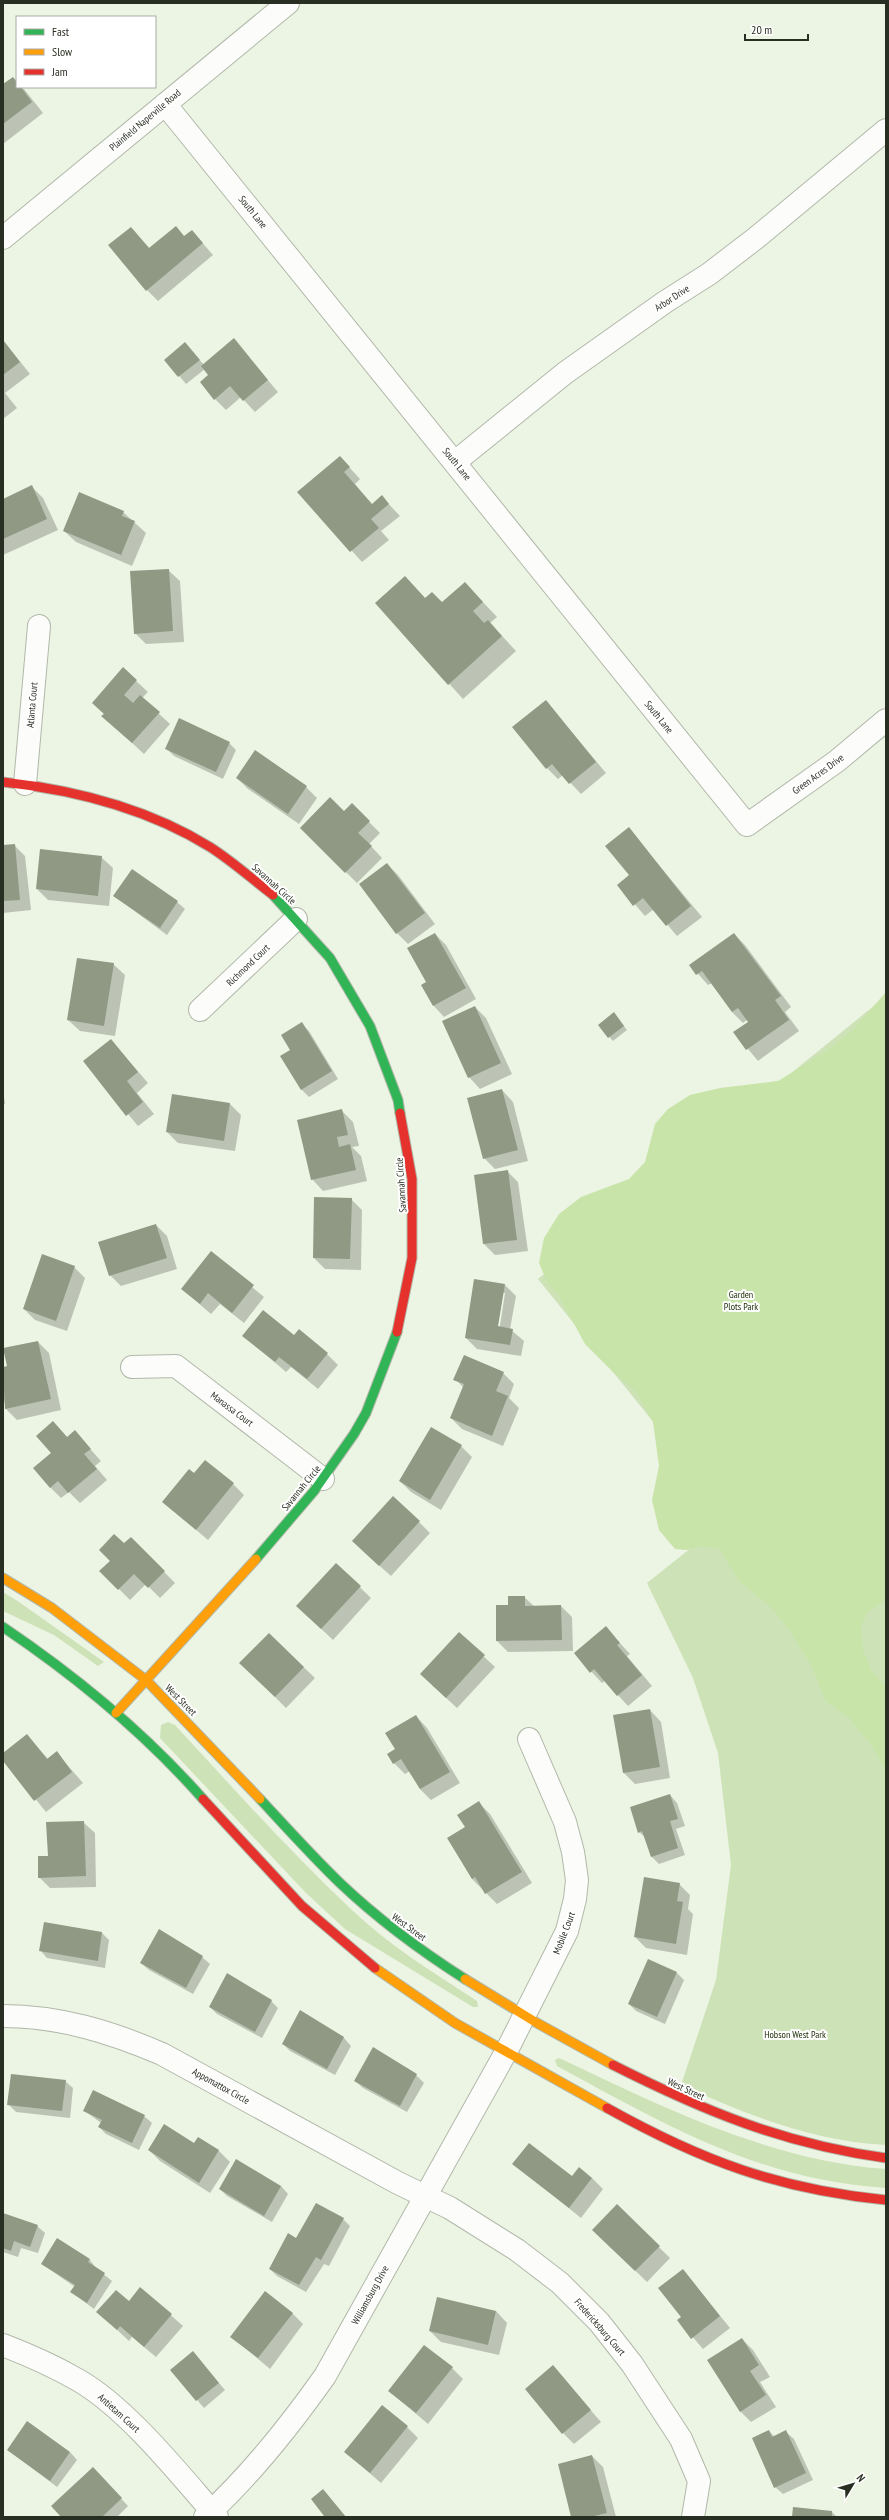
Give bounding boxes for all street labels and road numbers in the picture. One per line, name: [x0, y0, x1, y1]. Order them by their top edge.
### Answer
street label: Plainfield Naperville Road: [107, 86, 183, 154]
street label: South Lane: [236, 193, 270, 231]
street label: Arbor Drive: [652, 282, 692, 314]
street label: South Lane: [440, 445, 474, 483]
street label: Atlanta Court: [24, 681, 40, 728]
street label: South Lane: [642, 698, 676, 736]
street label: Green Acres Drive: [790, 751, 846, 797]
street label: Savannah Circle: [249, 861, 299, 907]
street label: Richmond Court: [224, 941, 273, 989]
street label: Savannah Circle: [393, 1157, 409, 1213]
street label: Manassa Court: [208, 1389, 256, 1429]
street label: Savannah Circle: [279, 1463, 323, 1513]
street label: West Street: [162, 1681, 200, 1719]
street label: West Street: [389, 1910, 429, 1944]
street label: Mobile Court: [550, 1910, 578, 1956]
street label: Appomattox Circle: [190, 2065, 252, 2107]
street label: West Street: [665, 2075, 707, 2103]
street label: Williamsburg Drive: [348, 2263, 392, 2327]
street label: Fredericksburg Court: [572, 2296, 629, 2359]
street label: Antietam Court: [95, 2391, 143, 2435]

